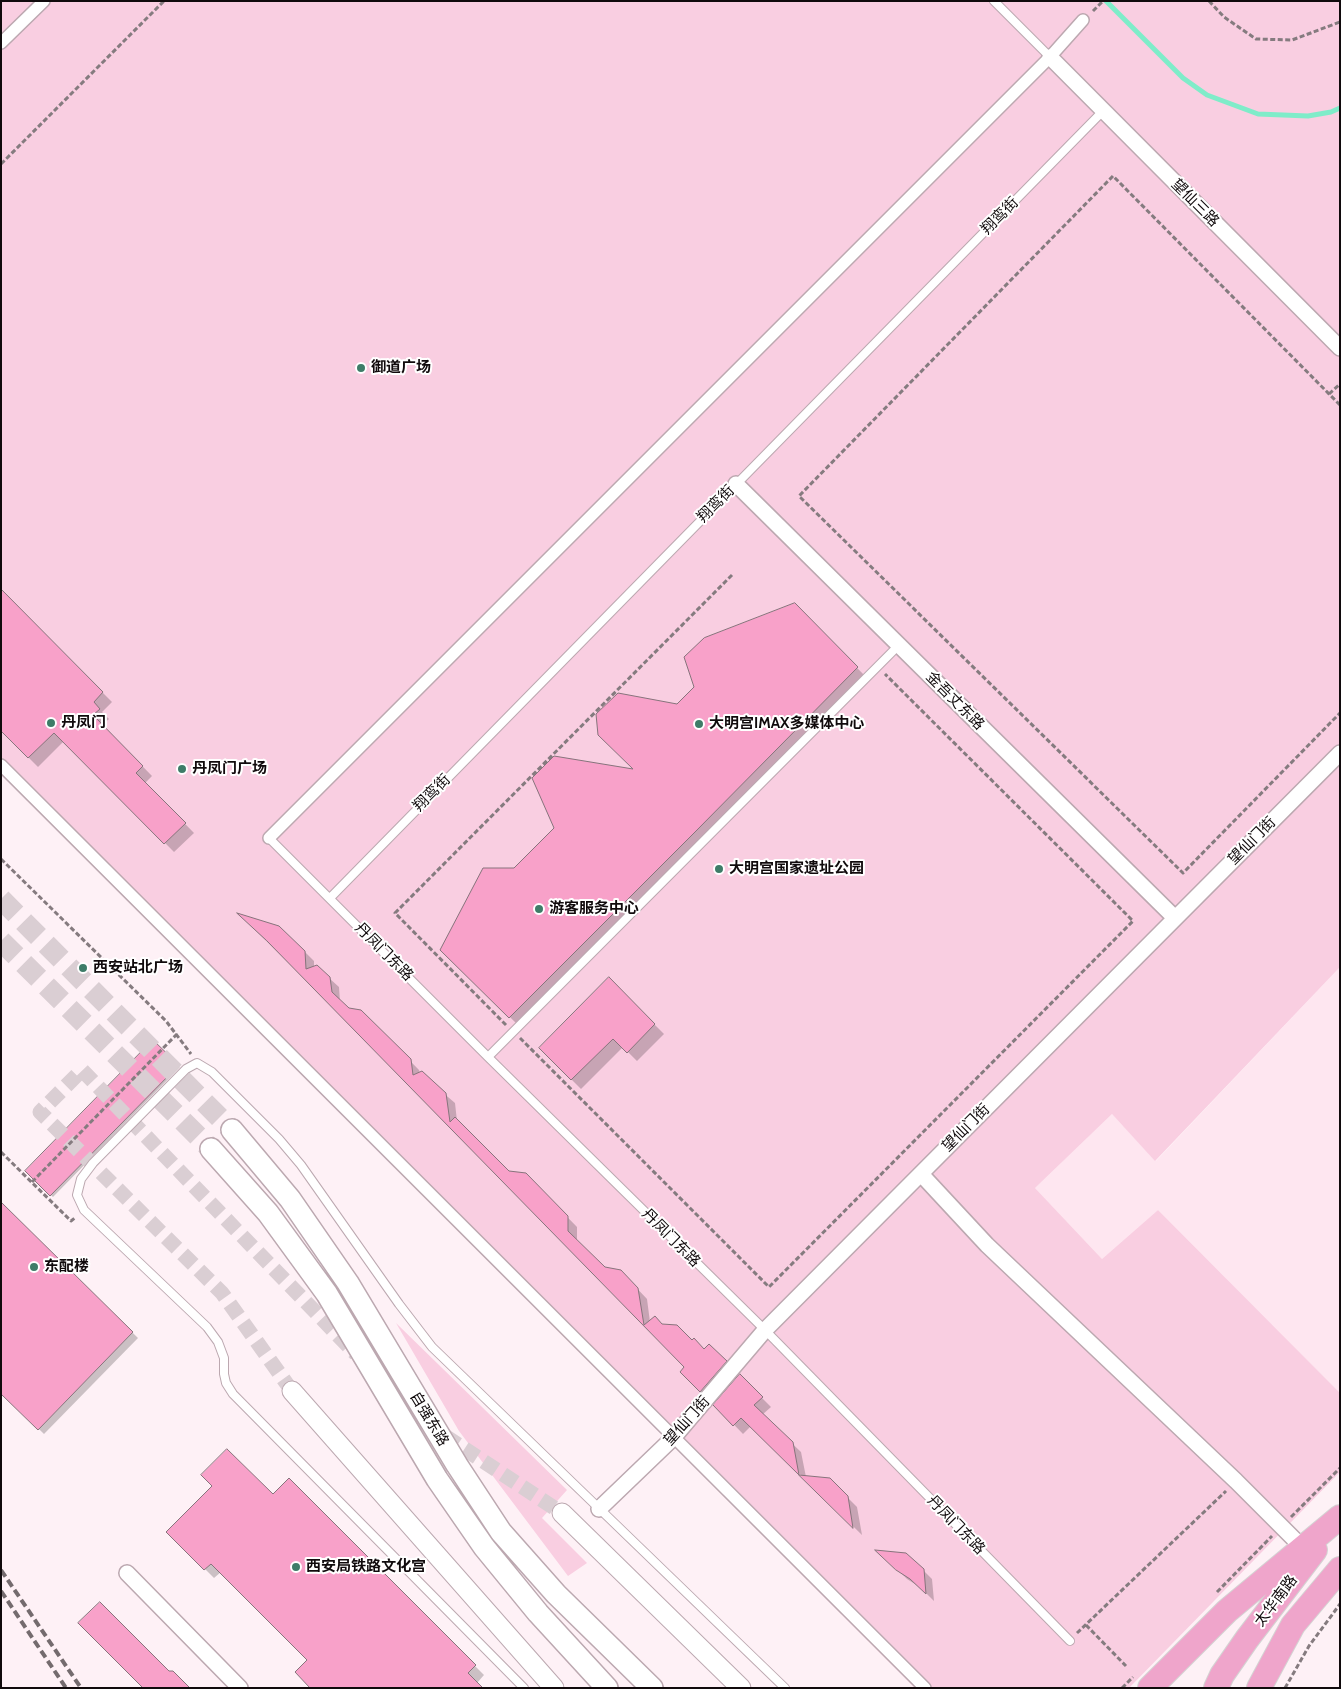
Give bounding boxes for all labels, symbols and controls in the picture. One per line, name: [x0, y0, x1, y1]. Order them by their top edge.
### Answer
street label: 望仙三路: [1167, 175, 1223, 231]
street label: 翔鸾街: [978, 194, 1022, 238]
place label: 御道广场: [371, 359, 431, 377]
marker: 御道广场: [355, 362, 367, 374]
street label: 翔鸾街: [694, 482, 738, 526]
street label: 金吾丈东路: [922, 668, 988, 734]
place label: 丹凤门: [61, 714, 106, 732]
place label: 大明宫IMAX多媒体中心: [709, 715, 864, 733]
marker: 丹凤门: [45, 717, 57, 729]
marker: 大明宫IMAX多媒体中心: [693, 718, 705, 730]
place label: 丹凤门广场: [192, 760, 267, 778]
marker: 丹凤门广场: [176, 763, 188, 775]
street label: 翔鸾街: [410, 771, 454, 815]
street label: 望仙门街: [1224, 813, 1280, 869]
place label: 大明宫国家遗址公园: [729, 860, 864, 878]
marker: 大明宫国家遗址公园: [713, 863, 725, 875]
place label: 游客服务中心: [549, 900, 639, 918]
marker: 游客服务中心: [533, 903, 545, 915]
street label: 丹凤门东路: [351, 919, 417, 985]
place label: 西安站北广场: [93, 959, 183, 977]
marker: 西安站北广场: [77, 962, 89, 974]
street label: 望仙门街: [938, 1100, 994, 1156]
street label: 丹凤门东路: [638, 1205, 704, 1271]
place label: 东配楼: [44, 1258, 89, 1276]
marker: 东配楼: [28, 1261, 40, 1273]
street label: 自强东路: [406, 1389, 452, 1449]
street label: 望仙门街: [660, 1393, 714, 1449]
street label: 丹凤门东路: [923, 1492, 989, 1558]
place label: 西安局铁路文化宫: [306, 1558, 426, 1576]
marker: 西安局铁路文化宫: [290, 1561, 302, 1573]
street label: 太华南路: [1251, 1572, 1301, 1630]

